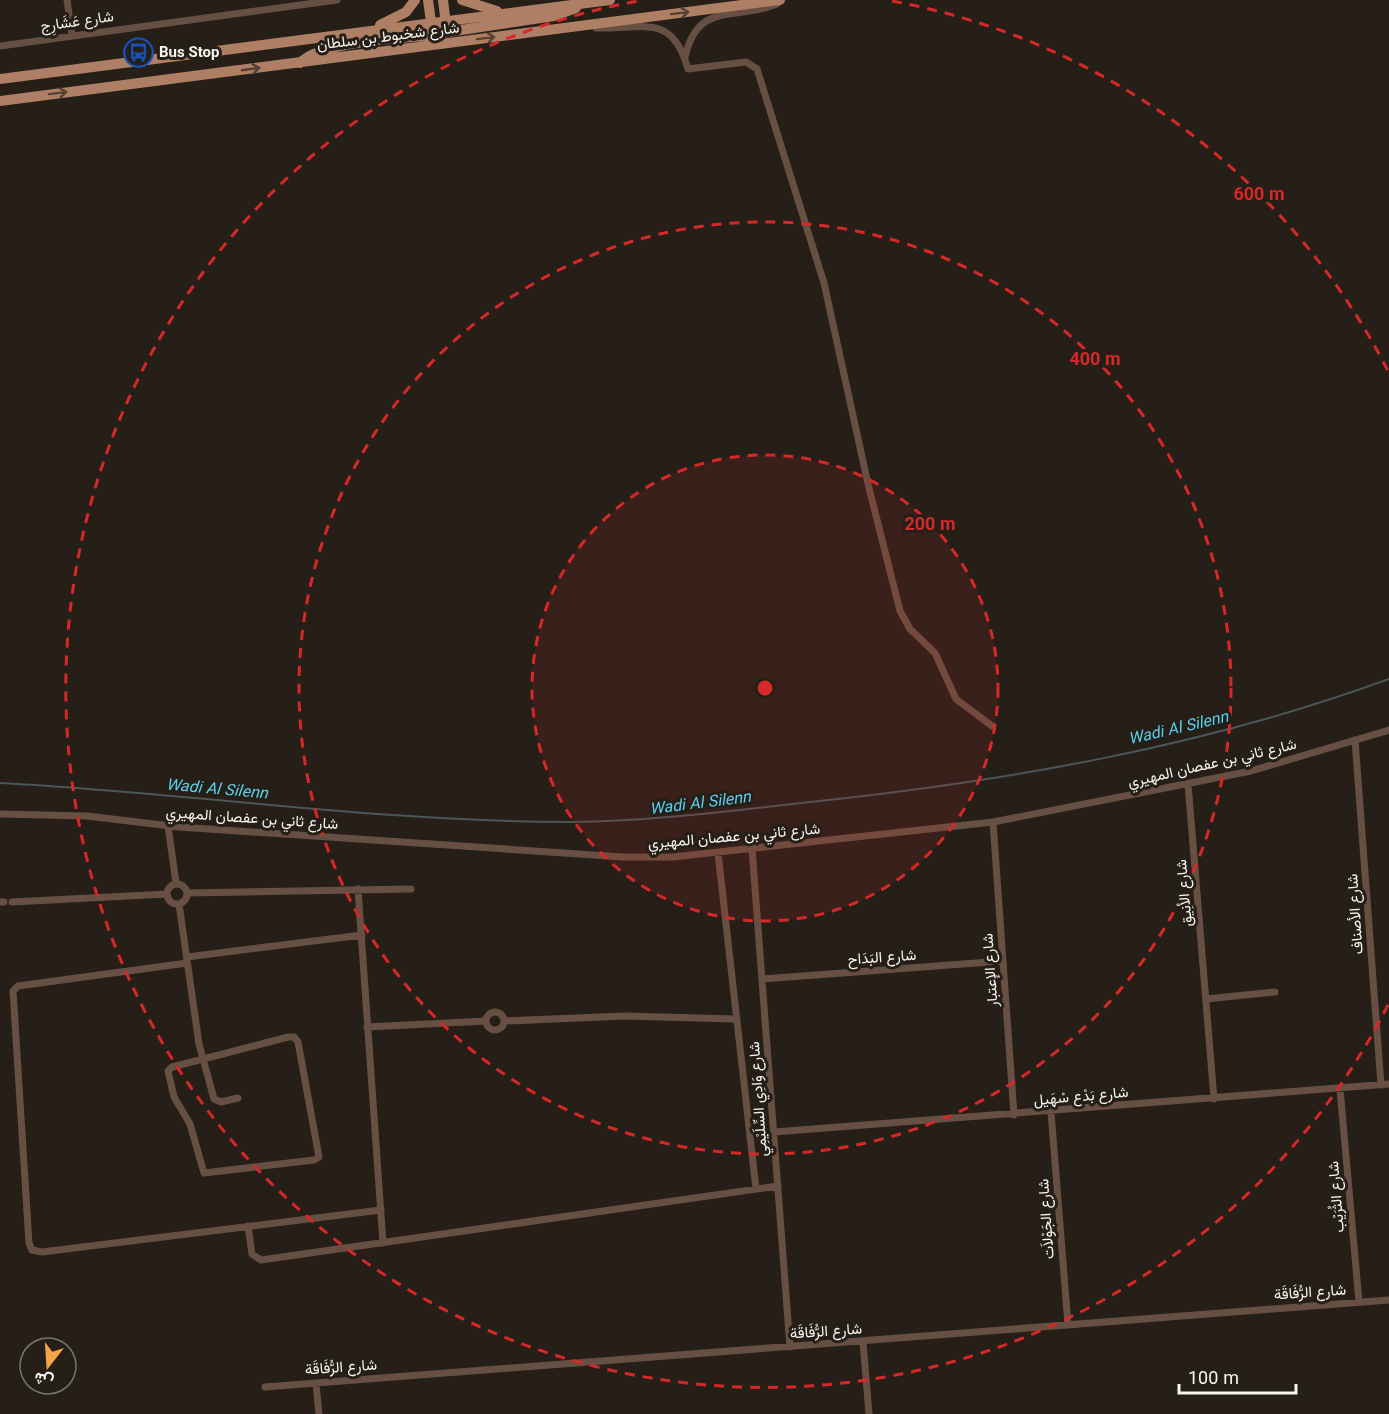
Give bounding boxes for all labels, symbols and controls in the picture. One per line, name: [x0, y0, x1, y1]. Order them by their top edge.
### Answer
street label: شارع عَشَارِج: [39, 6, 116, 39]
one-way arrow: [669, 7, 689, 18]
street label: شارع شخبوط بن سلطان: [316, 17, 461, 58]
one-way arrow: [476, 33, 496, 44]
bus stop icon: Bus Stop: [122, 36, 154, 68]
place label: Bus Stop: [159, 42, 220, 65]
one-way arrow: [241, 64, 261, 75]
one-way arrow: [48, 88, 67, 99]
text: 600 m: [1233, 182, 1285, 210]
text: 400 m: [1069, 347, 1121, 375]
text: 200 m: [904, 512, 956, 540]
centre of rings: [755, 678, 775, 698]
water label: Wadi Al Silenn: [1126, 706, 1232, 753]
street label: شارع ثاني بن عفصان المهيري: [1126, 734, 1299, 795]
water label: Wadi Al Silenn: [165, 774, 270, 807]
water label: Wadi Al Silenn: [648, 786, 754, 823]
street label: شارع ثاني بن عفصان المهيري: [165, 802, 339, 837]
street label: شارع ثاني بن عفصان المهيري: [647, 818, 821, 856]
street label: شارع الأنِيق: [1171, 858, 1200, 927]
street label: شارع الأصناف: [1342, 873, 1371, 955]
street label: شارع الإعتبار: [977, 932, 1006, 1008]
street label: شارع البَدَاح: [847, 945, 917, 972]
street label: شارع وَادِي السِّلَيْمِي: [744, 1040, 775, 1157]
street label: شارع بَدْع سْهَيل: [1033, 1082, 1130, 1113]
street label: شارع الثُرَيْب: [1323, 1160, 1352, 1234]
street label: شارع الجَوْلاَت: [1033, 1178, 1062, 1260]
street label: شارع الرُّفَاقَة: [1273, 1279, 1347, 1307]
street label: شارع الرُّفَاقَة: [789, 1318, 863, 1346]
north arrow: [18, 1336, 78, 1396]
street label: شارع الرُّفَاقَة: [304, 1354, 378, 1382]
scale bar: [1179, 1357, 1296, 1395]
text: ش: [31, 1363, 57, 1393]
text: 100 m: [1188, 1366, 1239, 1394]

